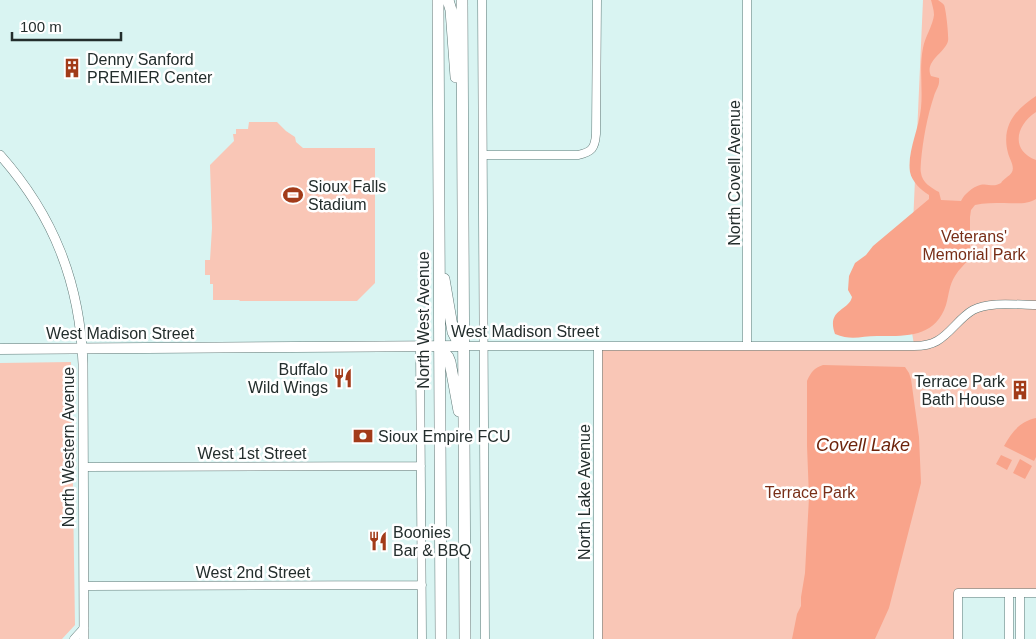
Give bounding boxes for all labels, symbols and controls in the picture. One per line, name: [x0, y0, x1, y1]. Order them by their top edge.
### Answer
scale bar: [12, 10, 121, 42]
text: 100 m: [20, 18, 62, 35]
place label: Denny Sanford PREMIER Center: [87, 51, 213, 86]
building icon: Denny Sanford PREMIER Center: [61, 57, 83, 79]
street label: North Covell Avenue: [726, 100, 743, 246]
place label: Sioux Falls Stadium: [308, 178, 386, 213]
sports icon: Sioux Falls Stadium: [282, 184, 304, 206]
park label: Veterans' Memorial Park: [922, 228, 1027, 263]
street label: North West Avenue: [415, 251, 432, 389]
street label: West Madison Street: [451, 323, 600, 340]
street label: West Madison Street: [46, 325, 195, 342]
place label: Buffalo Wild Wings: [248, 361, 328, 396]
street label: North Western Avenue: [60, 367, 77, 527]
restaurant icon: Buffalo Wild Wings: [332, 367, 354, 389]
place label: Terrace Park Bath House: [914, 373, 1006, 408]
building icon: Terrace Park Bath House: [1009, 379, 1031, 401]
street label: North Lake Avenue: [576, 424, 593, 560]
bank icon: Sioux Empire FCU: [352, 425, 374, 447]
place label: Sioux Empire FCU: [378, 428, 510, 445]
water label: Covell Lake: [816, 435, 910, 455]
street label: West 1st Street: [197, 445, 307, 462]
park label: Terrace Park: [765, 484, 856, 501]
place label: Boonies Bar & BBQ: [393, 524, 471, 559]
restaurant icon: Boonies Bar & BBQ: [367, 530, 389, 552]
street label: West 2nd Street: [196, 564, 311, 581]

